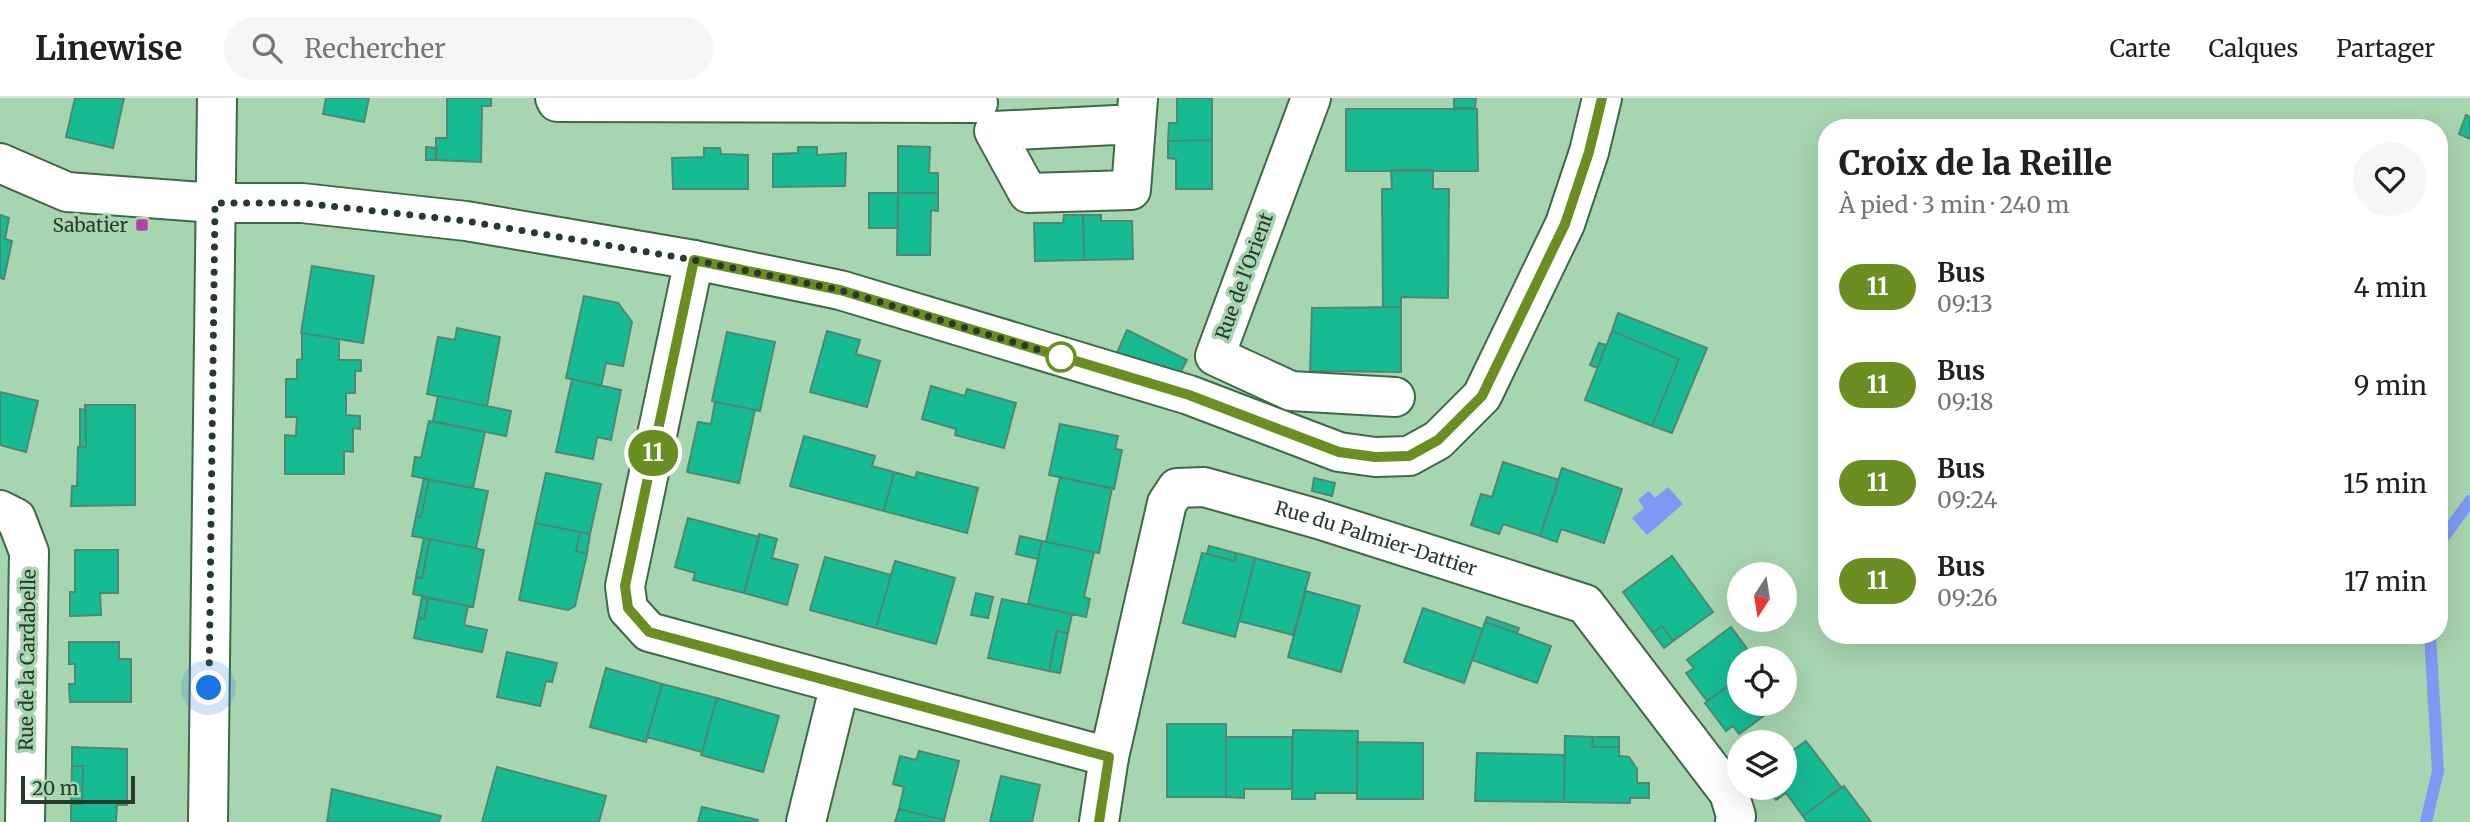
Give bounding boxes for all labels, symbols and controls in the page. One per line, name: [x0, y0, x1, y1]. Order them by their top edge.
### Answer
search box: [224, 17, 714, 80]
text: Linewise: [35, 28, 182, 69]
icon: search: [248, 29, 286, 67]
text: Rechercher: [304, 32, 446, 65]
text: Carte: [2109, 33, 2170, 64]
text: Calques: [2208, 33, 2298, 64]
text: Partager: [2336, 33, 2435, 64]
button: heart: [2353, 142, 2427, 216]
text: Croix de la Reille: [1839, 143, 2112, 184]
text: À pied · 3 min · 240 m: [1839, 190, 2069, 219]
street label: Rue de l'Orient: [1210, 209, 1278, 343]
place label: Sabatier: [53, 213, 128, 237]
marker: Sabatier: [134, 217, 150, 233]
text: Bus: [1937, 256, 1985, 289]
text: 11: [1867, 271, 1888, 302]
text: 4 min: [2353, 271, 2427, 304]
text: 09:13: [1937, 289, 1993, 318]
unlabelled marker: [1046, 342, 1076, 372]
text: Bus: [1937, 354, 1985, 387]
text: 11: [1867, 369, 1888, 400]
text: 9 min: [2354, 369, 2427, 402]
text: 09:18: [1937, 387, 1993, 416]
line badge: 11: [622, 430, 684, 476]
text: 11: [642, 437, 664, 468]
text: Bus: [1937, 452, 1985, 485]
text: 11: [1867, 467, 1888, 498]
text: 15 min: [2343, 467, 2427, 500]
text: 09:24: [1937, 485, 1998, 514]
street label: Rue du Palmier-Dattier: [1272, 496, 1481, 581]
text: Bus: [1937, 550, 1985, 583]
north arrow: [1727, 562, 1797, 632]
map controls: [1727, 562, 1797, 800]
text: 11: [1867, 565, 1888, 596]
text: 17 min: [2344, 565, 2427, 598]
street label: Rue de la Cardabelle: [13, 569, 41, 751]
text: 09:26: [1937, 583, 1998, 612]
button: locate: [1727, 646, 1797, 716]
your location: [191, 670, 226, 705]
button: layers: [1727, 730, 1797, 800]
scale bar: [21, 773, 135, 805]
text: 20 m: [32, 776, 79, 800]

